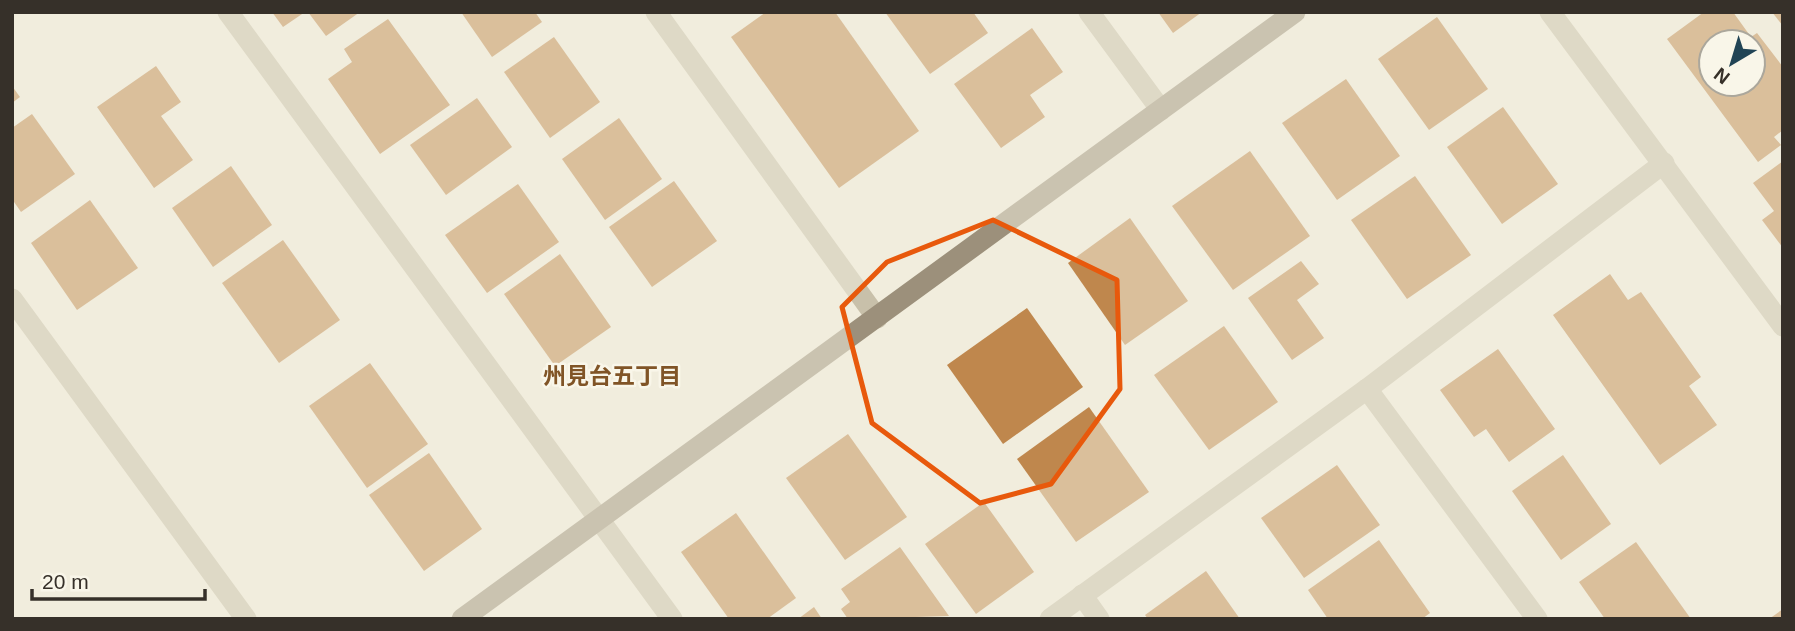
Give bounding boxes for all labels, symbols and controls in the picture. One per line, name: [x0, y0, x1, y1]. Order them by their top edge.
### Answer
north arrow: [1697, 28, 1767, 98]
text: N: [1710, 64, 1734, 89]
district label: 州見台五丁目: [543, 363, 681, 389]
scale bar: [32, 558, 205, 602]
text: 20 m: [42, 570, 89, 593]

